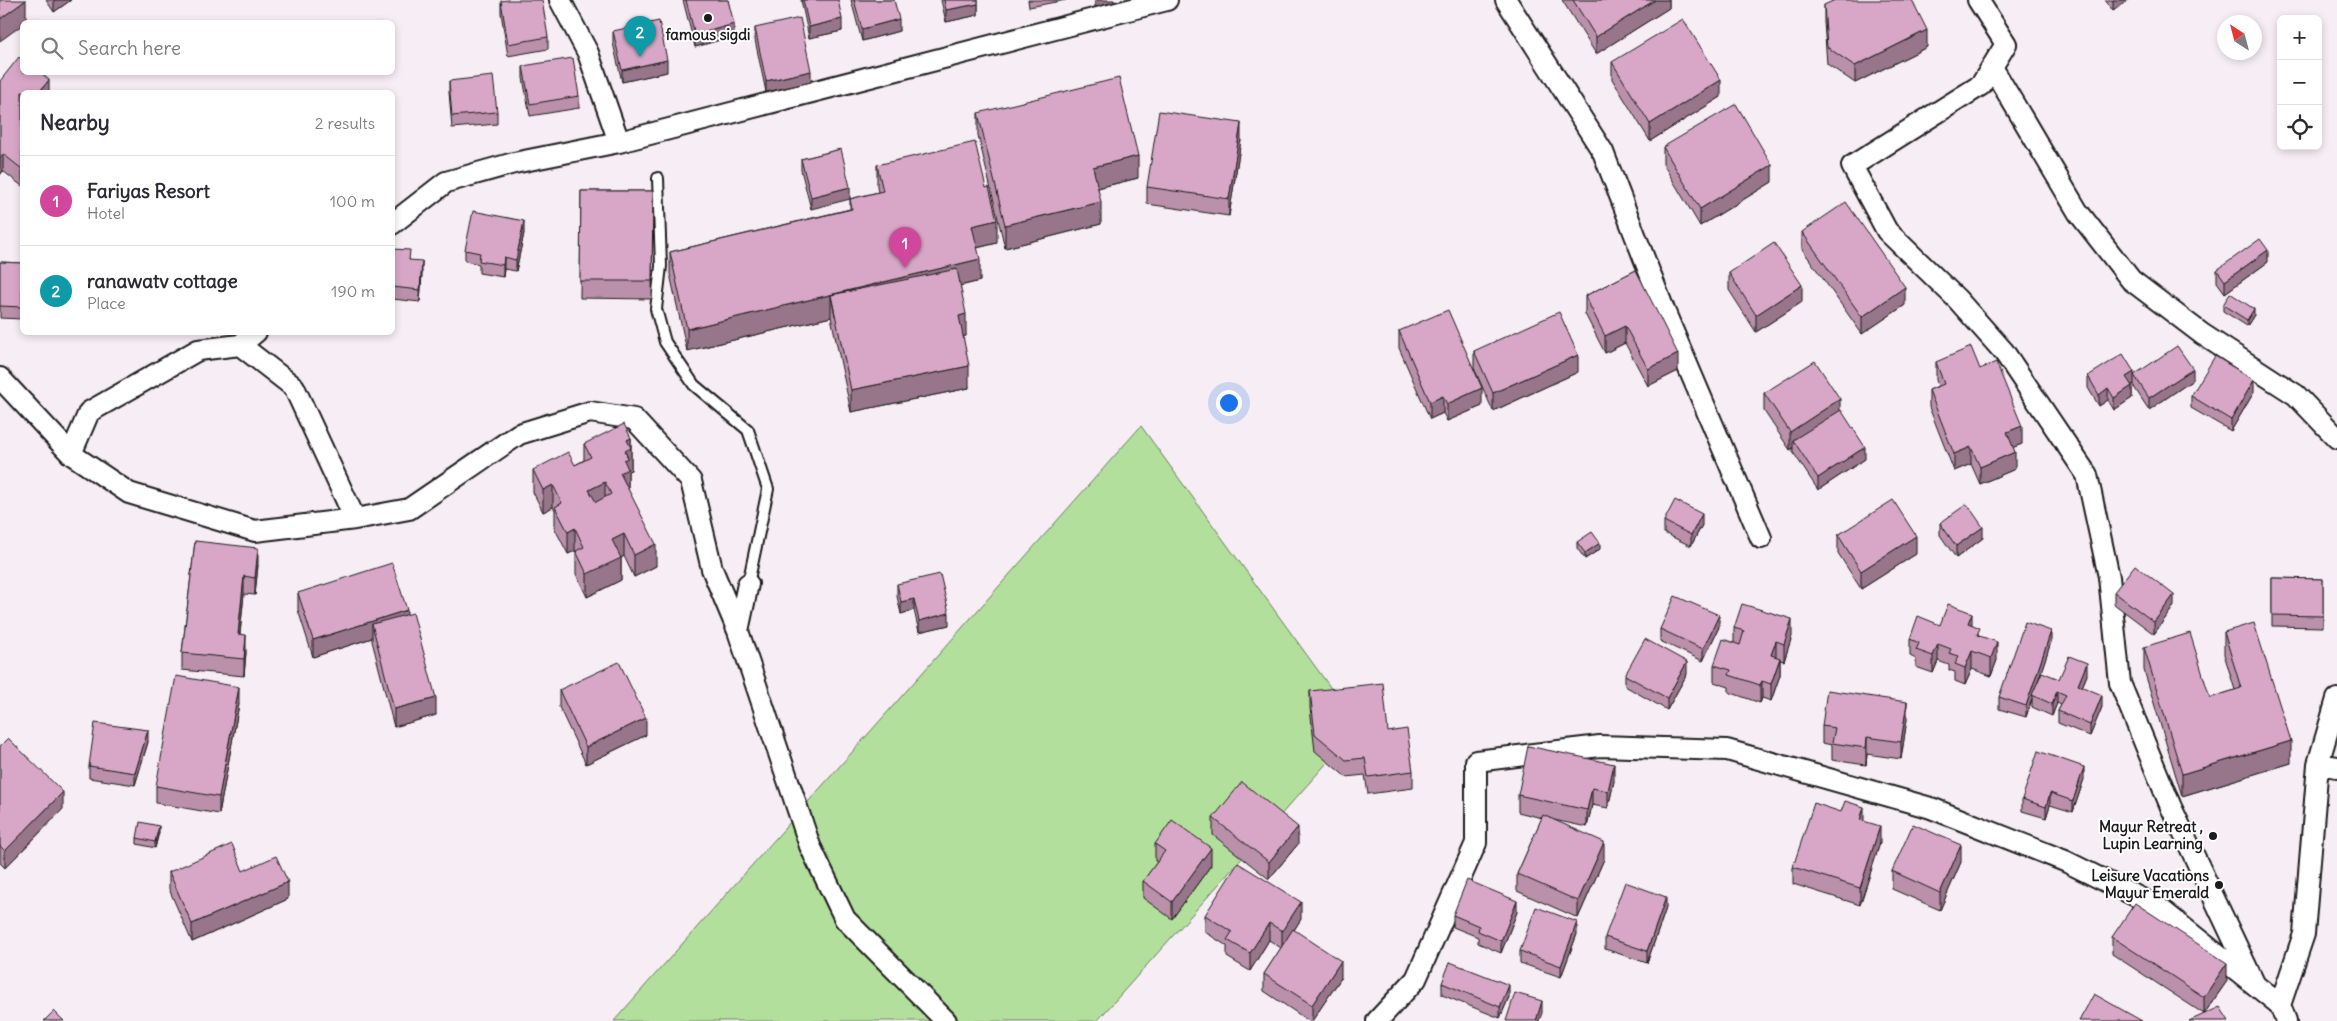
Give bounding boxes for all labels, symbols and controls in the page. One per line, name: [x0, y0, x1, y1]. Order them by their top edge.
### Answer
marker: famous sigdi: [702, 12, 714, 24]
north arrow: [2217, 15, 2262, 60]
map controls: [2277, 15, 2322, 150]
button: +: [2277, 15, 2322, 60]
pin: 2: [624, 16, 656, 57]
search box: [20, 20, 395, 75]
place label: famous sigdi: [666, 25, 750, 45]
icon: search: [38, 34, 66, 62]
text: Search here: [78, 36, 181, 60]
button: −: [2277, 60, 2322, 105]
button: locate: [2277, 105, 2322, 150]
text: Nearby: [40, 109, 110, 136]
text: 2 results: [315, 113, 375, 133]
text: Fariyas Resort: [87, 179, 210, 203]
text: 1: [53, 191, 59, 211]
text: 100 m: [330, 191, 375, 211]
text: Hotel: [87, 203, 125, 223]
pin: 1: [889, 227, 921, 268]
text: ranawatv cottage: [87, 269, 238, 293]
text: 2: [52, 281, 60, 301]
text: 190 m: [331, 281, 375, 301]
text: Place: [87, 293, 126, 313]
your location: [1216, 390, 1242, 416]
place label: Mayur Retreat , Lupin Learning: [2099, 817, 2203, 854]
marker: Mayur Retreat , Lupin Learning: [2207, 830, 2219, 842]
place label: Leisure Vacations Mayur Emerald: [2091, 866, 2209, 903]
marker: Leisure Vacations Mayur Emerald: [2213, 879, 2225, 891]

